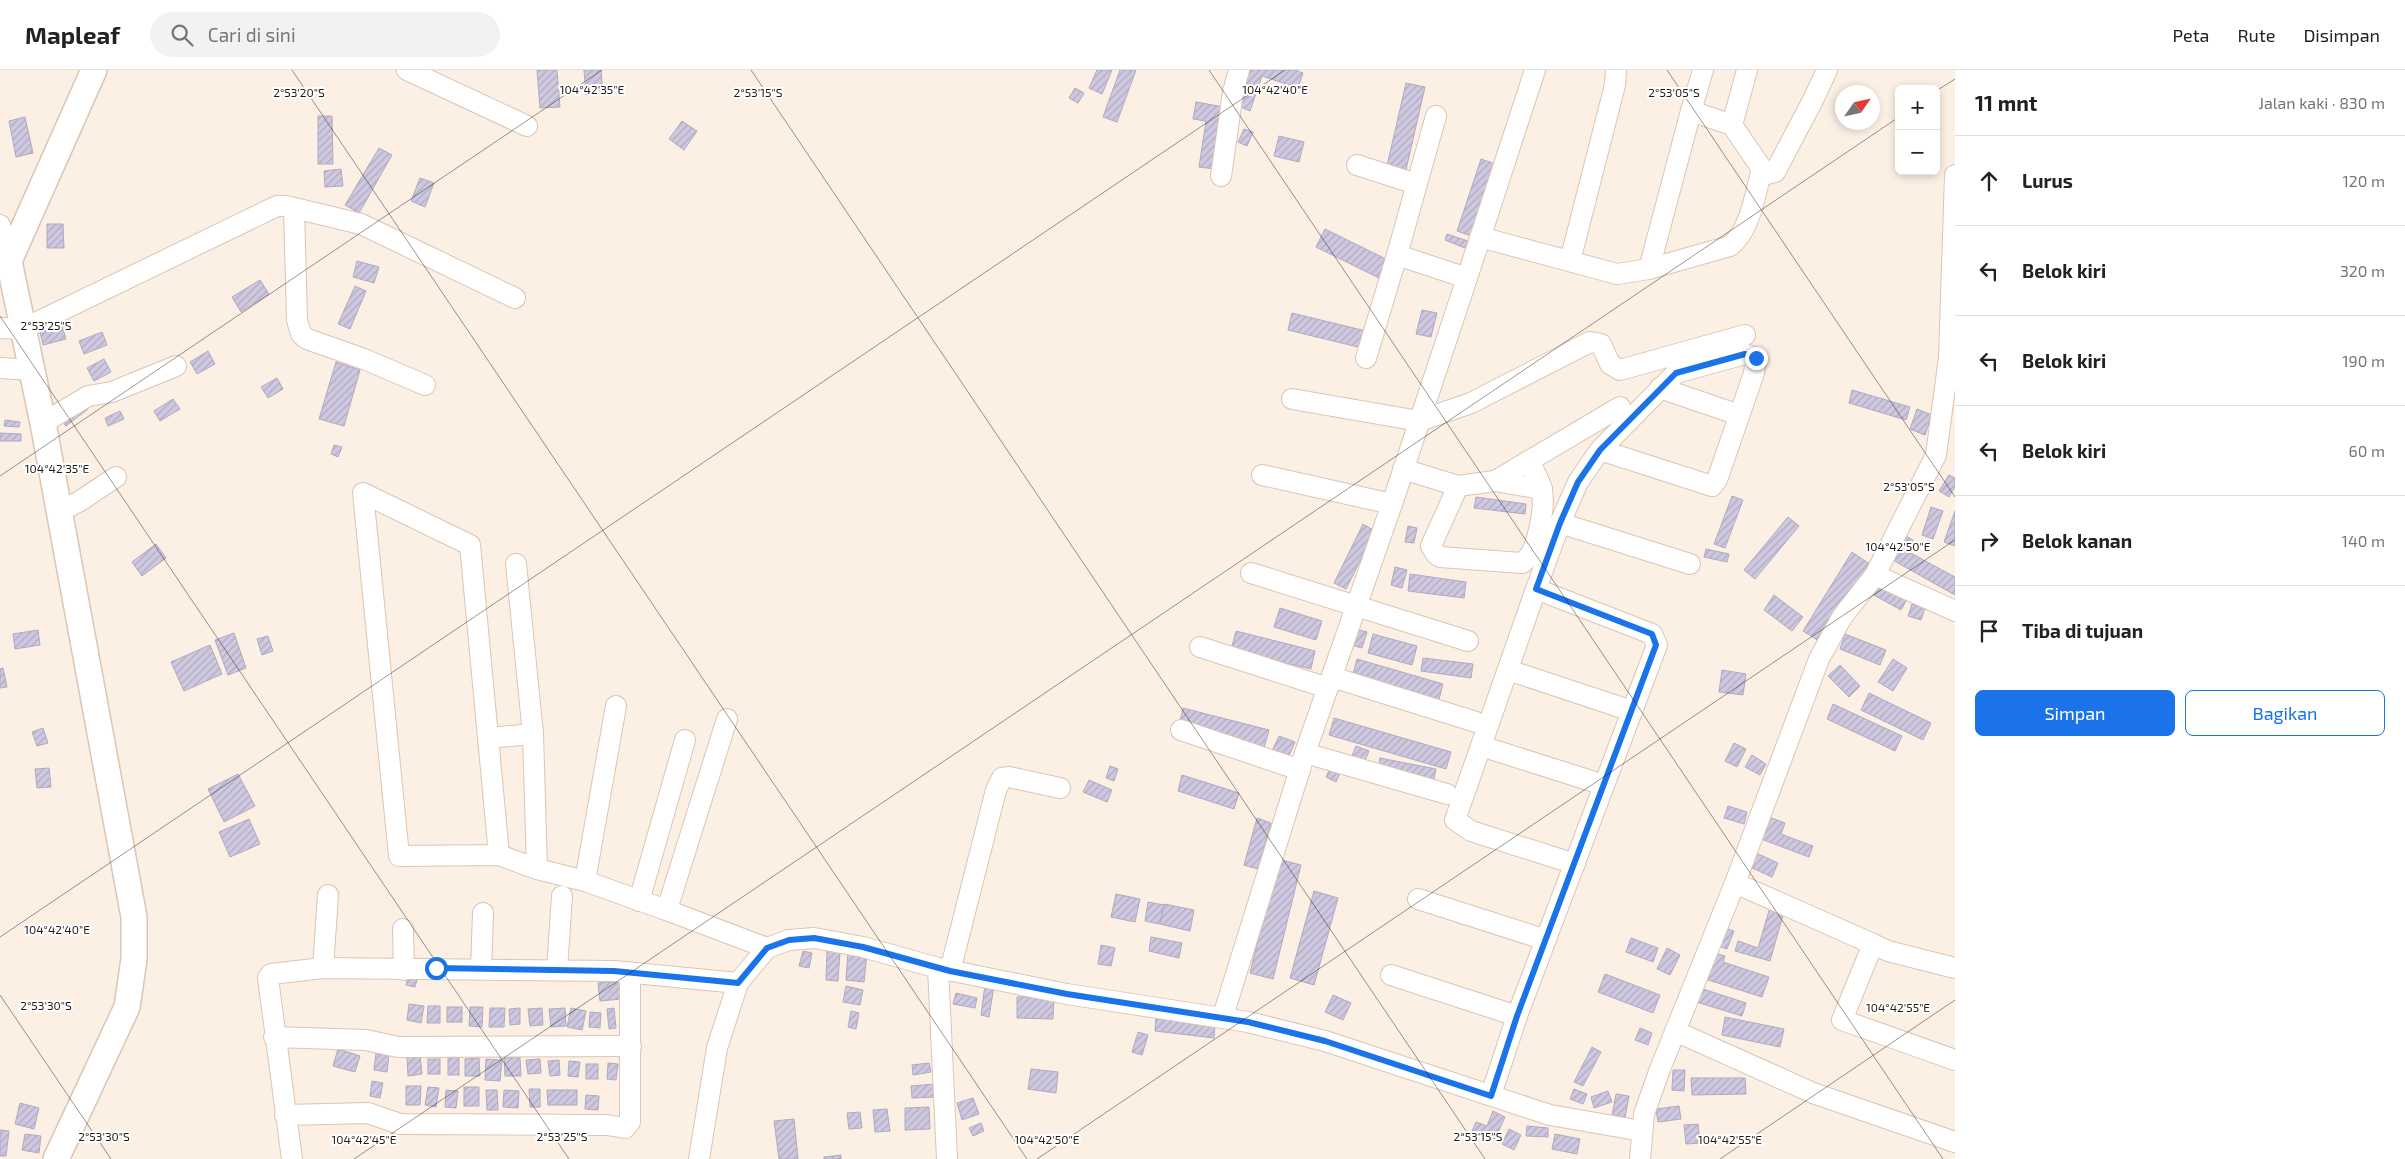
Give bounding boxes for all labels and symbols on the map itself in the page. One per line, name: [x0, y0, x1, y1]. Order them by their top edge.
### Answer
text: 104°42'35"E: [560, 82, 624, 96]
text: 104°42'40"E: [1242, 82, 1308, 96]
text: 2°53'20"S: [273, 85, 325, 99]
text: 2°53'15"S: [734, 85, 783, 99]
text: 2°53'05"S: [1648, 85, 1700, 99]
north arrow: [1835, 85, 1880, 130]
text: 2°53'25"S: [21, 318, 72, 332]
route end: [1745, 347, 1768, 370]
text: 104°42'35"E: [25, 461, 89, 475]
text: 2°53'05"S: [1883, 479, 1935, 493]
text: 104°42'50"E: [1865, 539, 1931, 553]
text: 104°42'40"E: [24, 922, 90, 936]
route start: [425, 957, 448, 980]
text: 2°53'30"S: [20, 998, 72, 1012]
text: 104°42'55"E: [1866, 1000, 1930, 1014]
text: 2°53'30"S: [78, 1129, 130, 1143]
text: 2°53'25"S: [537, 1129, 588, 1143]
text: 2°53'15"S: [1454, 1129, 1503, 1143]
text: 104°42'45"E: [332, 1132, 397, 1146]
text: 104°42'50"E: [1014, 1132, 1080, 1146]
text: 104°42'55"E: [1698, 1132, 1762, 1146]

